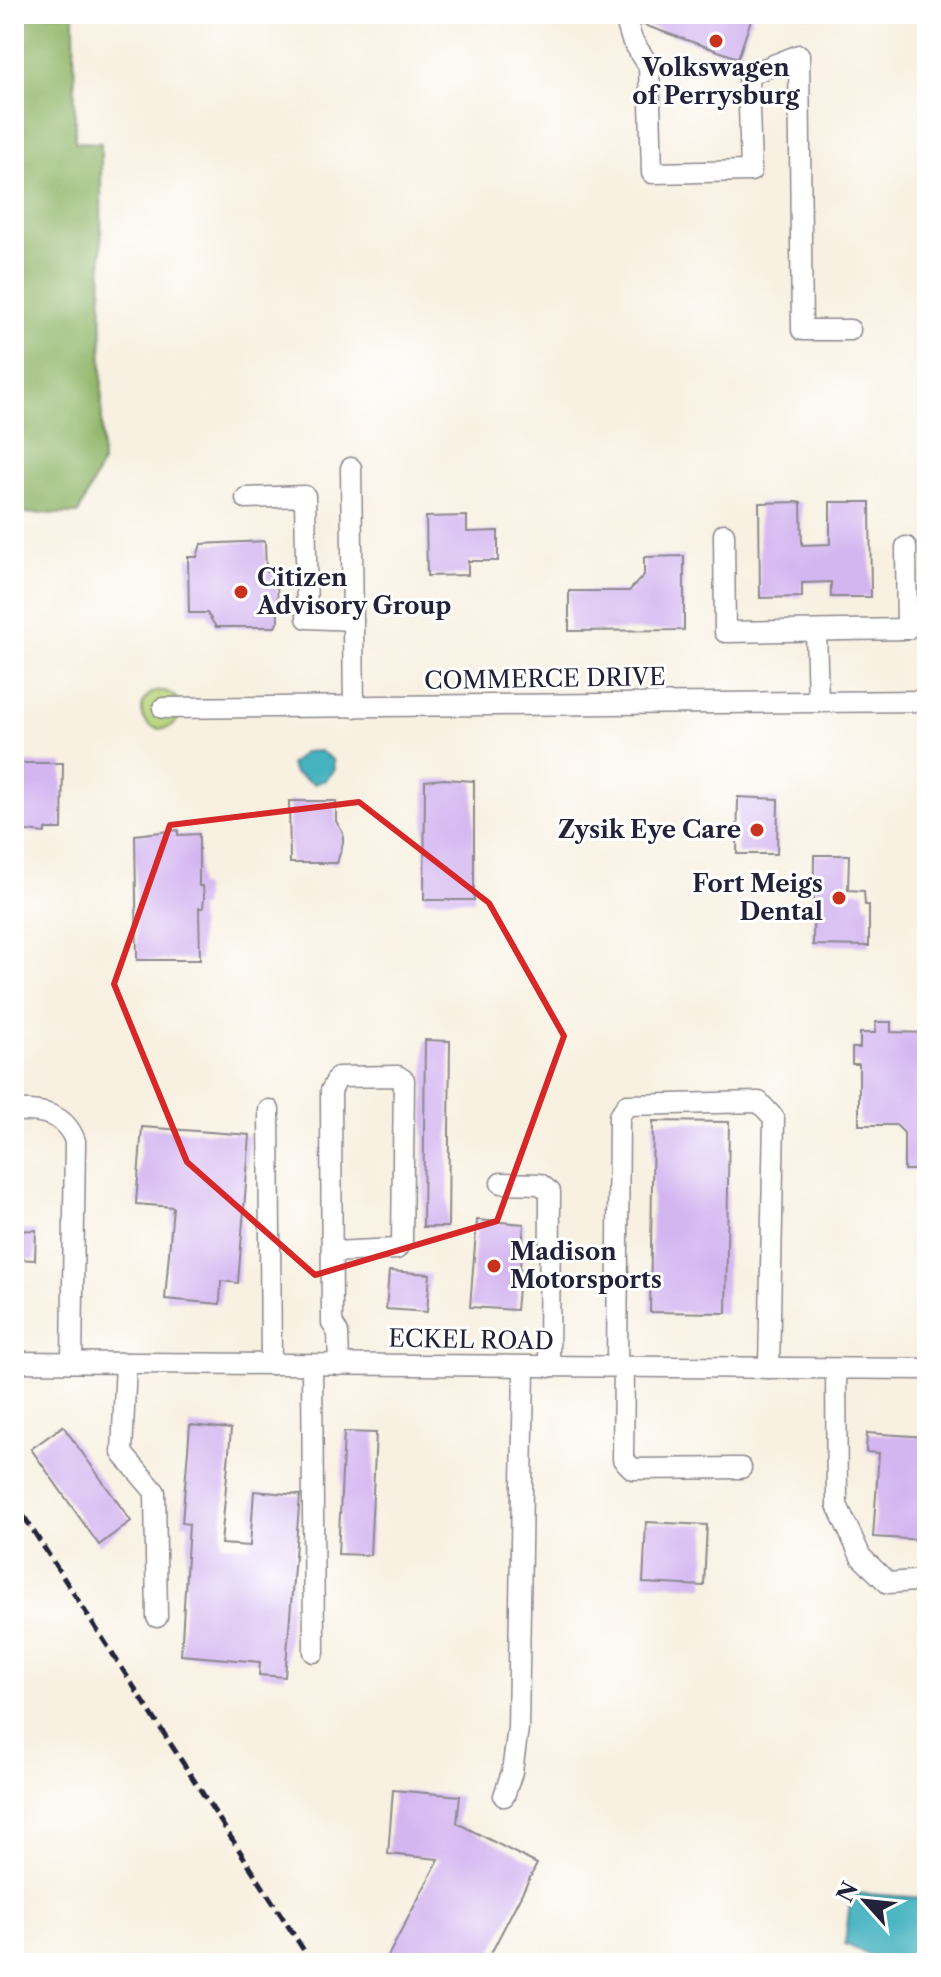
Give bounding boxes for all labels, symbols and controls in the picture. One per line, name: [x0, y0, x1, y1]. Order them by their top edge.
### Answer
marker: Volkswagen of Perrysburg: [707, 32, 725, 50]
place label: Volkswagen of Perrysburg: [632, 53, 801, 110]
place label: Citizen Advisory Group: [256, 563, 451, 620]
marker: Citizen Advisory Group: [232, 583, 250, 601]
street label: COMMERCE DRIVE: [424, 662, 666, 695]
place label: Zysik Eye Care: [558, 815, 741, 844]
marker: Zysik Eye Care: [748, 821, 766, 839]
place label: Fort Meigs Dental: [692, 869, 823, 926]
marker: Fort Meigs Dental: [830, 889, 848, 907]
place label: Madison Motorsports: [510, 1237, 662, 1294]
marker: Madison Motorsports: [485, 1257, 503, 1275]
street label: ECKEL ROAD: [388, 1324, 554, 1355]
north arrow: [825, 1861, 905, 1941]
text: N: [831, 1877, 864, 1907]

